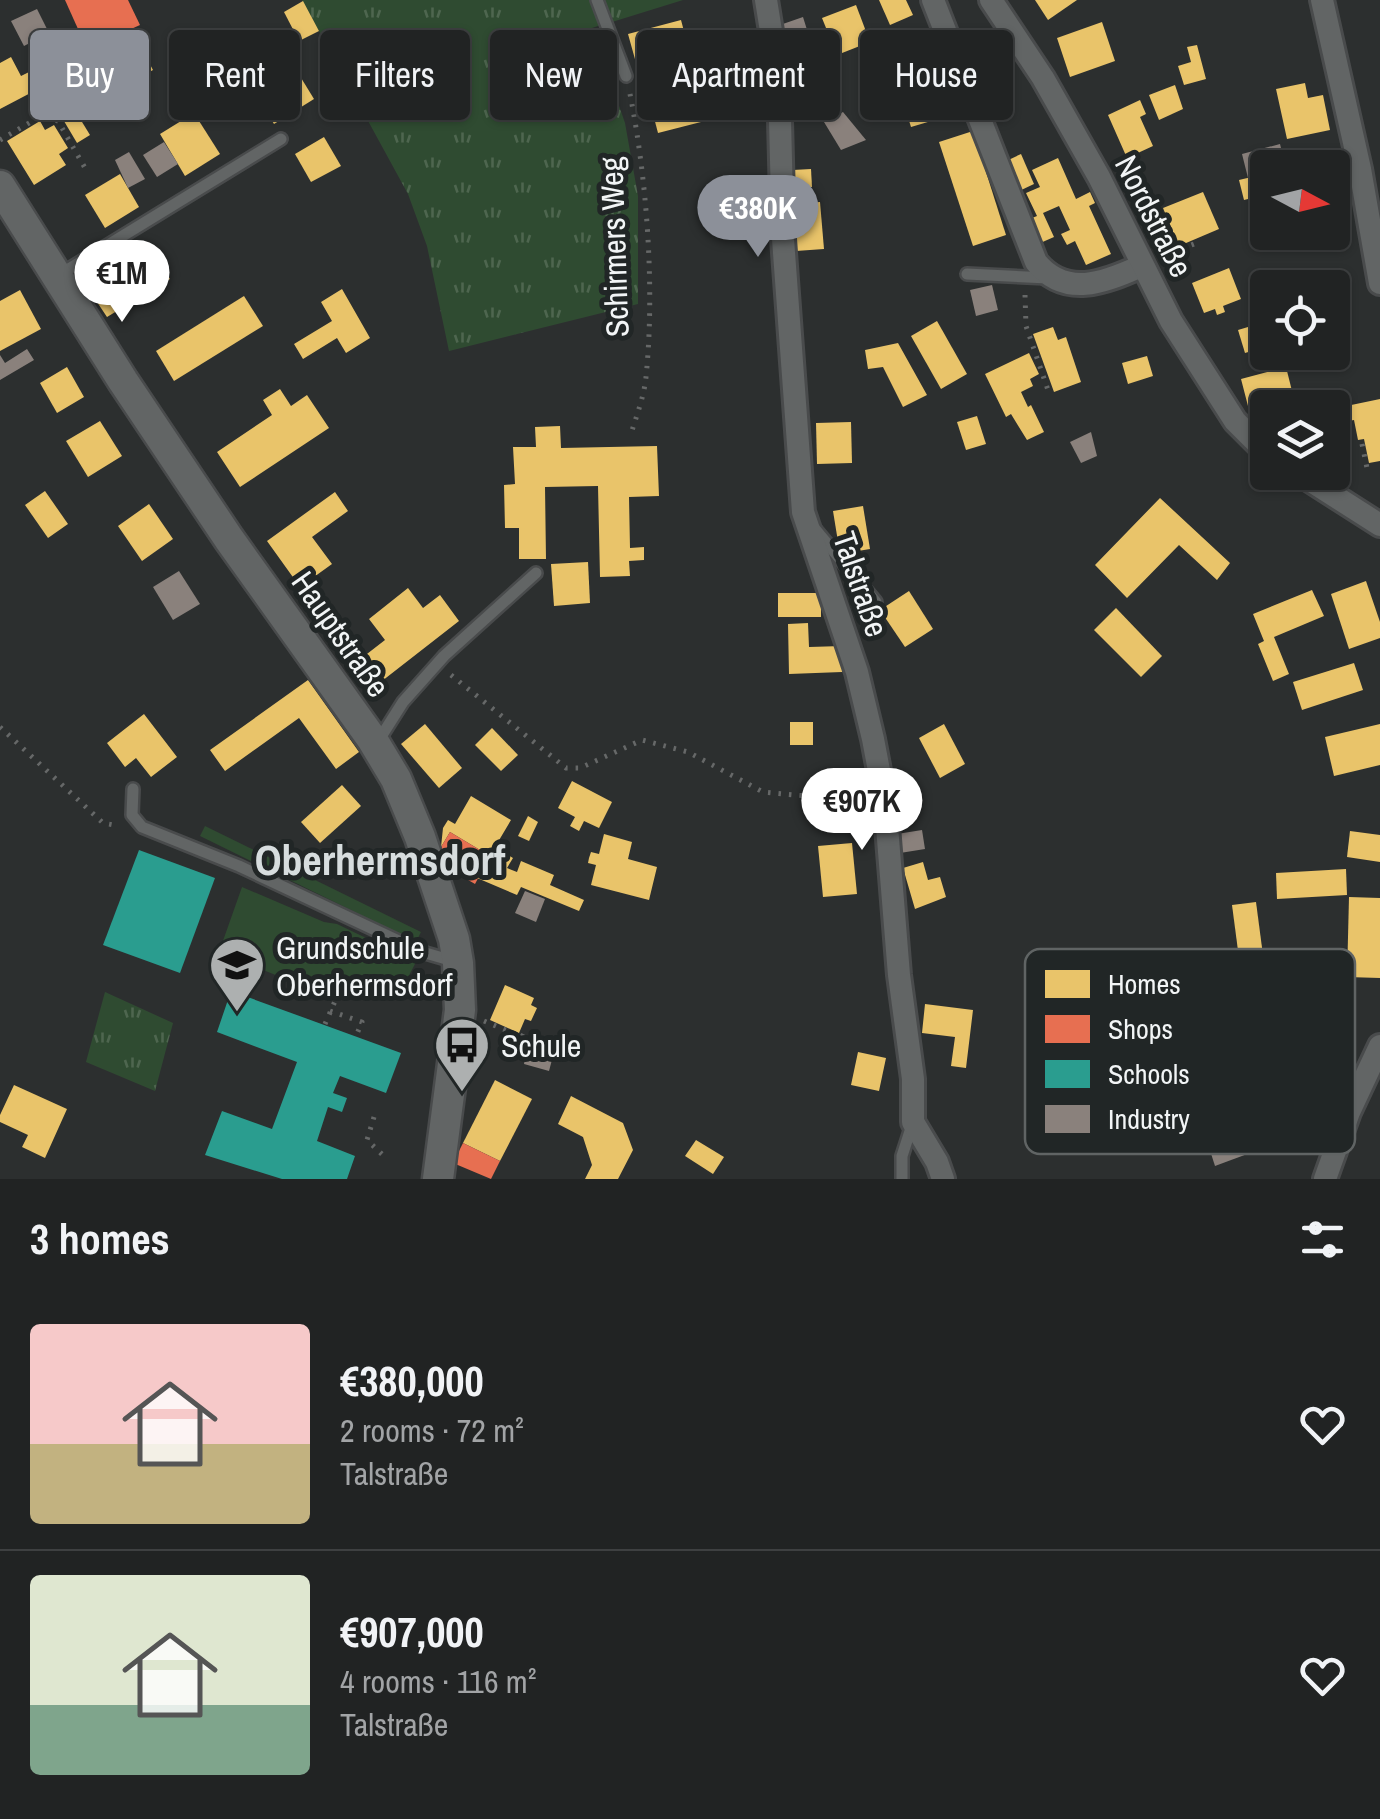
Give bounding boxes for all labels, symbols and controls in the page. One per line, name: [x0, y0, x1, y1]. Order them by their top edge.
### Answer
chip: Buy: [30, 30, 149, 120]
chip: Rent: [169, 30, 300, 120]
chip: Filters: [320, 30, 470, 120]
chip: New: [490, 30, 617, 120]
chip: Apartment: [637, 30, 840, 120]
chip: House: [860, 30, 1013, 120]
street label: Nordstraße: [1105, 148, 1203, 284]
north arrow: [1250, 150, 1350, 250]
map controls: [1250, 150, 1350, 490]
street label: Schirmers Weg: [589, 156, 639, 338]
pin: €380K: [688, 175, 828, 260]
text: €380K: [719, 186, 797, 229]
pin: €1M: [74, 240, 170, 325]
text: €1M: [96, 251, 148, 294]
button: locate: [1250, 270, 1350, 370]
button: layers: [1250, 390, 1350, 490]
street label: Talstraße: [823, 526, 899, 642]
street label: Hauptstraße: [282, 563, 400, 705]
pin: €907K: [792, 768, 932, 853]
text: €907K: [823, 779, 901, 822]
district label: Oberhermsdorf: [255, 832, 506, 888]
place label: Grundschule Oberhermsdorf: [276, 926, 453, 1006]
school or university icon: Grundschule Oberhermsdorf: [207, 935, 267, 1014]
legend: [1025, 949, 1355, 1154]
text: Homes: [1108, 965, 1181, 1003]
text: Shops: [1108, 1010, 1173, 1048]
bus stop icon: Schule: [432, 1015, 492, 1094]
place label: Schule: [501, 1024, 581, 1067]
text: Schools: [1108, 1055, 1190, 1093]
text: Industry: [1108, 1100, 1190, 1138]
text: 3 homes: [30, 1211, 170, 1267]
icon: filters: [1295, 1212, 1350, 1267]
text: €380,000: [340, 1353, 484, 1409]
icon: home: [110, 1364, 230, 1484]
icon: heart: [1295, 1397, 1350, 1452]
text: 2 rooms · 72 m²: [340, 1409, 524, 1452]
text: Talstraße: [340, 1452, 448, 1495]
text: €907,000: [340, 1604, 484, 1660]
icon: home: [110, 1615, 230, 1735]
icon: heart: [1295, 1648, 1350, 1703]
text: 4 rooms · 116 m²: [340, 1660, 536, 1703]
text: Talstraße: [340, 1703, 448, 1746]

